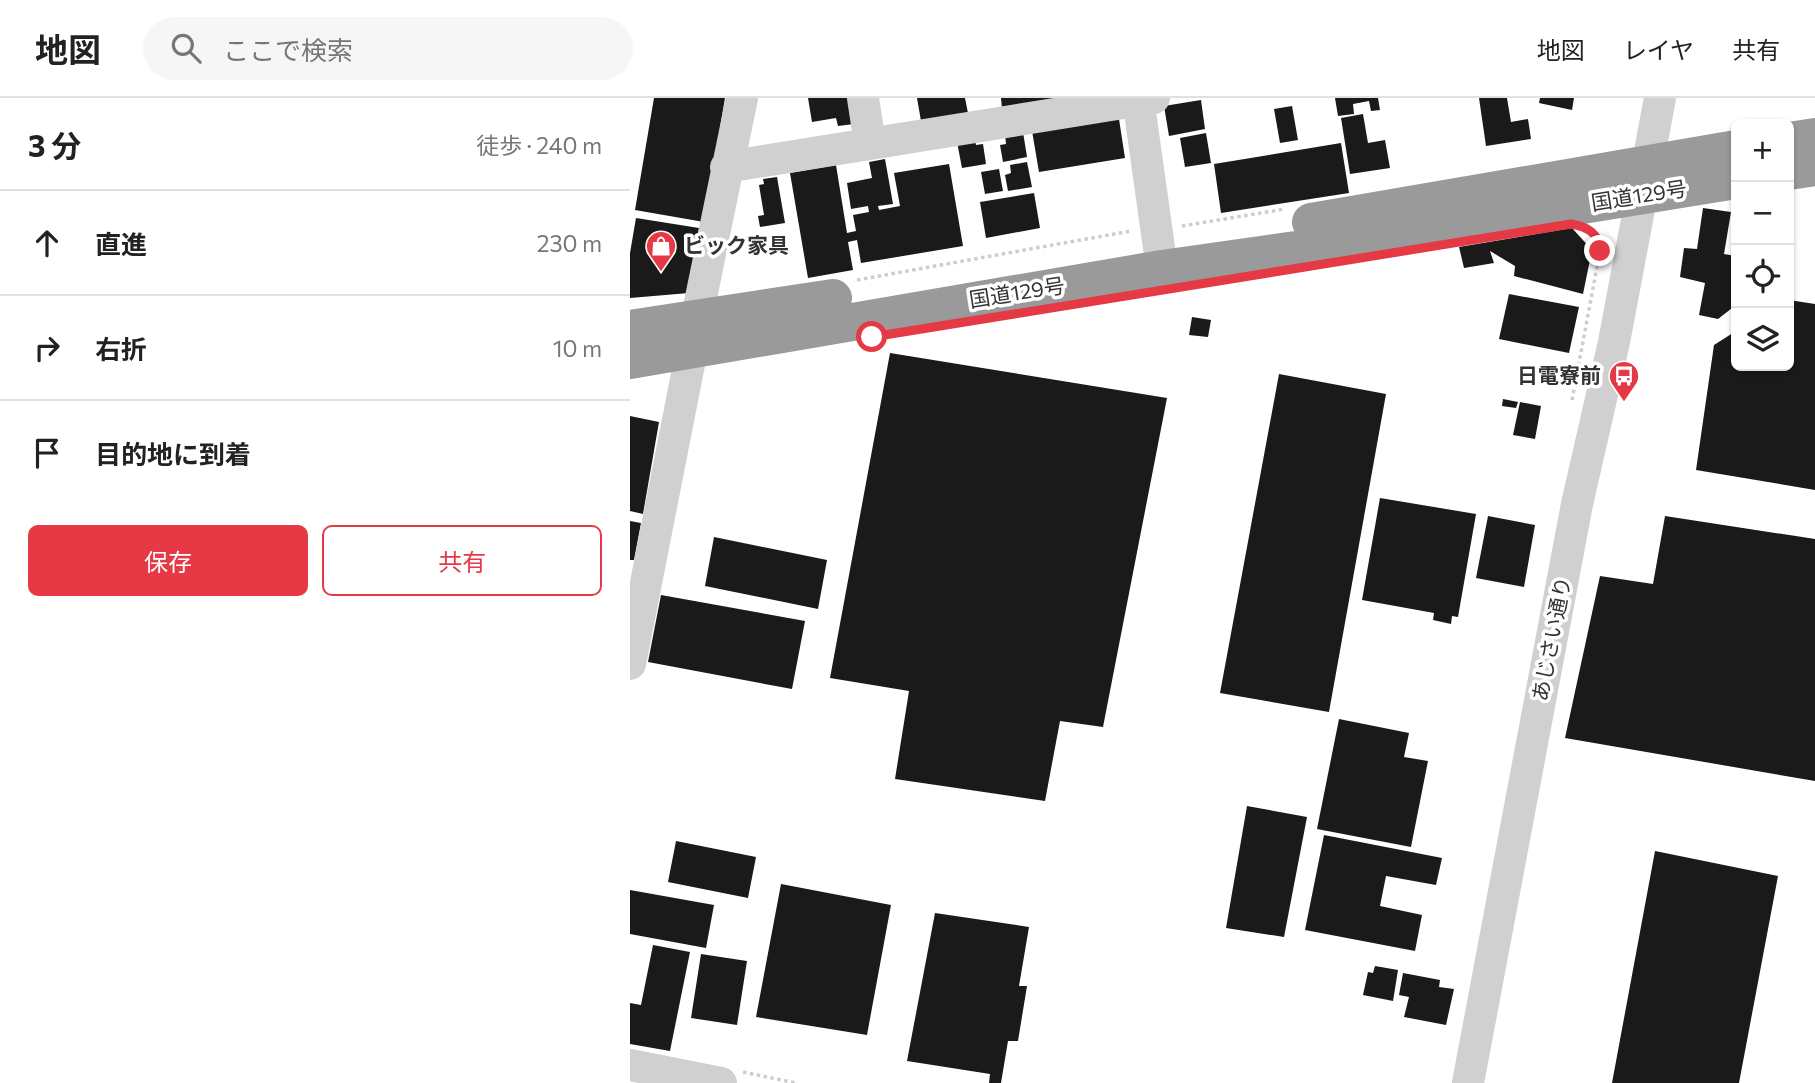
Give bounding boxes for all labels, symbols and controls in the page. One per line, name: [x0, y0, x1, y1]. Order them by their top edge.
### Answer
search box: [143, 17, 633, 80]
text: 地図: [35, 28, 101, 69]
icon: search: [167, 29, 205, 67]
text: ここで検索: [223, 34, 353, 65]
text: 地図: [1537, 35, 1585, 64]
text: レイヤ: [1623, 35, 1694, 64]
text: 共有: [1732, 35, 1780, 64]
map controls: [1731, 119, 1794, 371]
button: +: [1731, 119, 1794, 182]
text: 3 分: [28, 126, 81, 163]
text: 徒歩 · 240 m: [476, 131, 602, 159]
street label: 国道129号: [1589, 175, 1688, 214]
button: −: [1731, 182, 1794, 245]
icon: ahead: [28, 224, 66, 262]
text: 直進: [95, 228, 147, 259]
text: 230 m: [537, 229, 602, 257]
shop icon: ビック家具: [644, 229, 678, 273]
place label: ビック家具: [684, 232, 789, 257]
route end: [1584, 235, 1615, 266]
button: locate: [1731, 245, 1794, 308]
street label: 国道129号: [967, 272, 1066, 311]
button: layers: [1731, 308, 1794, 371]
route start: [856, 321, 887, 352]
icon: right: [28, 329, 66, 367]
text: 右折: [95, 333, 147, 364]
text: 10 m: [553, 334, 602, 362]
bus stop icon: 日電寮前: [1607, 359, 1641, 403]
place label: 日電寮前: [1517, 362, 1601, 387]
icon: arrive: [28, 434, 66, 472]
text: 目的地に到着: [95, 438, 251, 469]
button: 保存: [28, 525, 308, 596]
button: 共有: [322, 525, 602, 596]
street label: あじさい通り: [1526, 574, 1575, 703]

